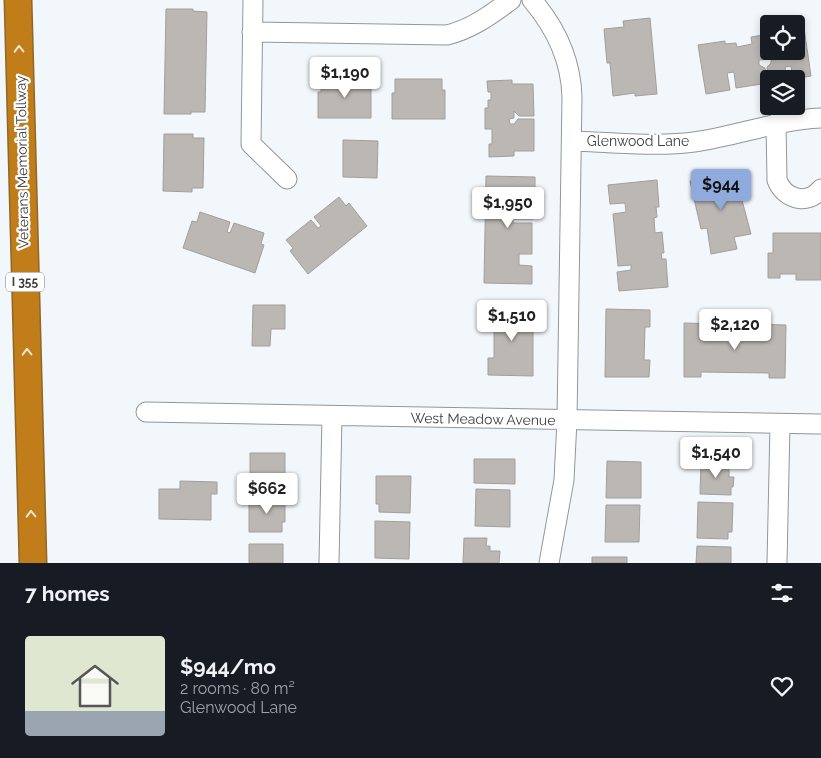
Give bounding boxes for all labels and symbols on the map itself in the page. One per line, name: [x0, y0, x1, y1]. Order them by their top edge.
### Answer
one-way arrow: [14, 45, 24, 53]
pin: $1,190: [304, 56, 386, 99]
street label: Veterans Memorial Tollway: [12, 75, 32, 249]
street label: Glenwood Lane: [587, 133, 689, 149]
pin: $944: [691, 168, 751, 211]
pin: $1,950: [467, 186, 549, 229]
road number: I 355: [6, 272, 44, 292]
pin: $1,510: [471, 300, 553, 342]
pin: $2,120: [694, 308, 776, 351]
one-way arrow: [21, 348, 32, 356]
street label: West Meadow Avenue: [410, 410, 556, 428]
pin: $1,540: [675, 436, 757, 479]
pin: $662: [237, 472, 297, 515]
one-way arrow: [26, 510, 37, 518]

